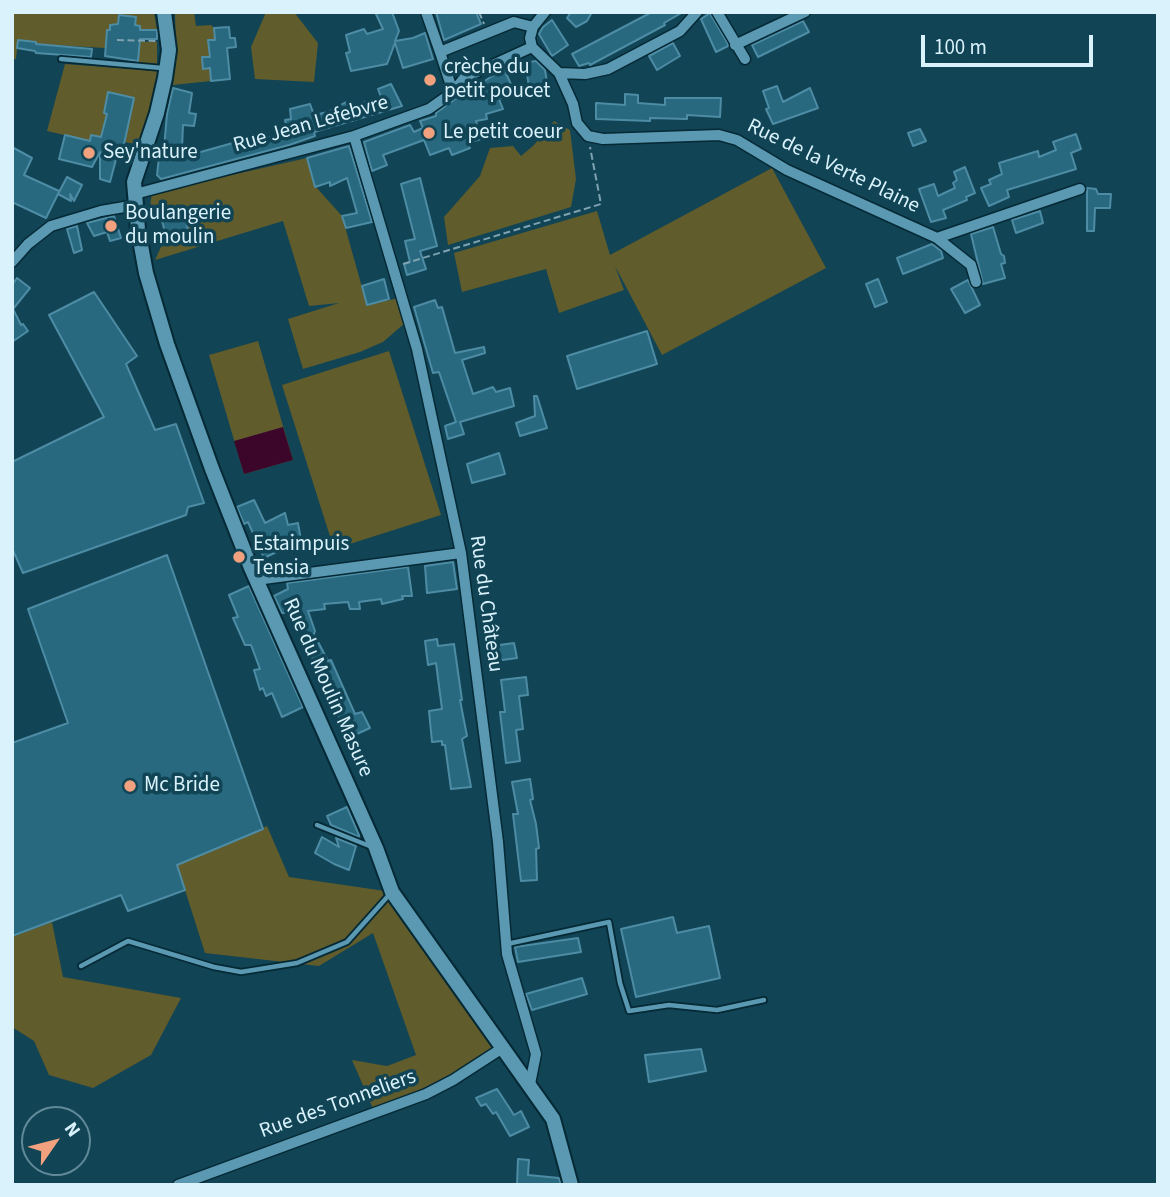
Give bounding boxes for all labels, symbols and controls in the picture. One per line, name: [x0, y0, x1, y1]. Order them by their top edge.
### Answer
scale bar: [925, 21, 1096, 65]
text: 100 m: [934, 32, 987, 62]
place label: crèche du petit poucet: [444, 55, 550, 105]
marker: crèche du petit poucet: [422, 72, 438, 88]
street label: Rue Jean Lefebvre: [231, 91, 391, 159]
street label: Rue de la Verte Plaine: [743, 114, 923, 220]
place label: Le petit coeur: [443, 120, 563, 146]
marker: Le petit coeur: [421, 125, 437, 141]
place label: Sey'nature: [103, 140, 198, 166]
marker: Sey'nature: [81, 145, 97, 161]
place label: Boulangerie du moulin: [125, 201, 231, 251]
marker: Boulangerie du moulin: [103, 218, 119, 234]
place label: Estaimpuis Tensia: [253, 532, 349, 582]
street label: Rue du Château: [463, 534, 507, 674]
marker: Estaimpuis Tensia: [231, 549, 247, 565]
street label: Rue du Moulin Masure: [276, 595, 378, 781]
place label: Mc Bride: [144, 773, 220, 799]
marker: Mc Bride: [122, 778, 138, 794]
street label: Rue des Tonneliers: [256, 1065, 420, 1145]
north arrow: [21, 1106, 91, 1176]
text: N: [57, 1117, 87, 1143]

